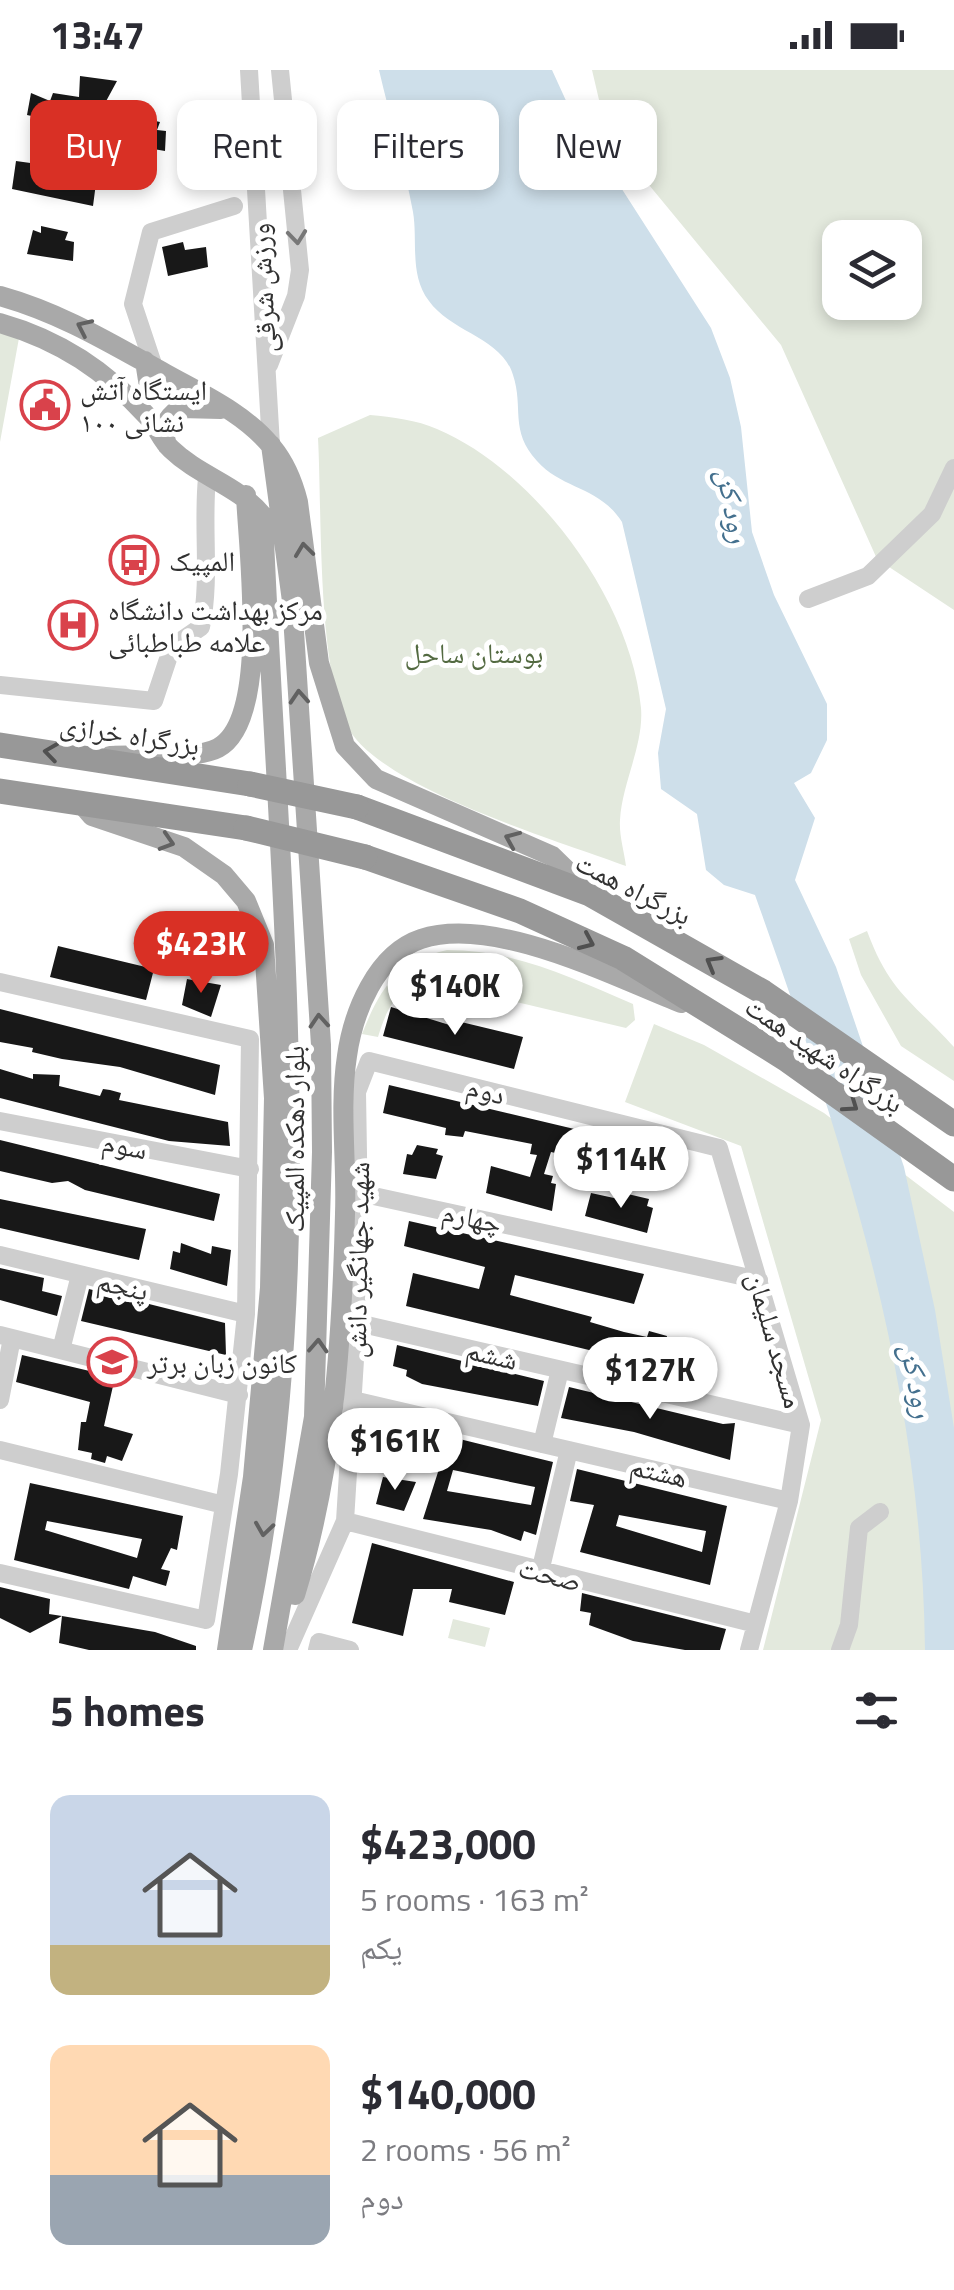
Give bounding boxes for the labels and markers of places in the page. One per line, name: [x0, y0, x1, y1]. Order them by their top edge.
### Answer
place label: ایستگاه آتش نشانی ۱۰۰: [80, 368, 207, 443]
public building icon: ایستگاه آتش نشانی ۱۰۰: [19, 379, 71, 431]
bus stop icon: المپیک: [108, 534, 160, 586]
place label: المپیک: [169, 539, 235, 582]
place label: مرکز بهداشت دانشگاه علامه طباطبائی: [108, 588, 323, 663]
hospital icon: مرکز بهداشت دانشگاه علامه طباطبائی: [47, 599, 99, 651]
pin: $423K: [131, 911, 271, 996]
pin: $140K: [385, 953, 525, 1038]
pin: $114K: [551, 1126, 691, 1211]
school or university icon: کانون زبان برتر: [86, 1336, 138, 1388]
pin: $127K: [580, 1337, 720, 1422]
place label: کانون زبان برتر: [146, 1341, 298, 1384]
pin: $161K: [325, 1408, 465, 1493]

